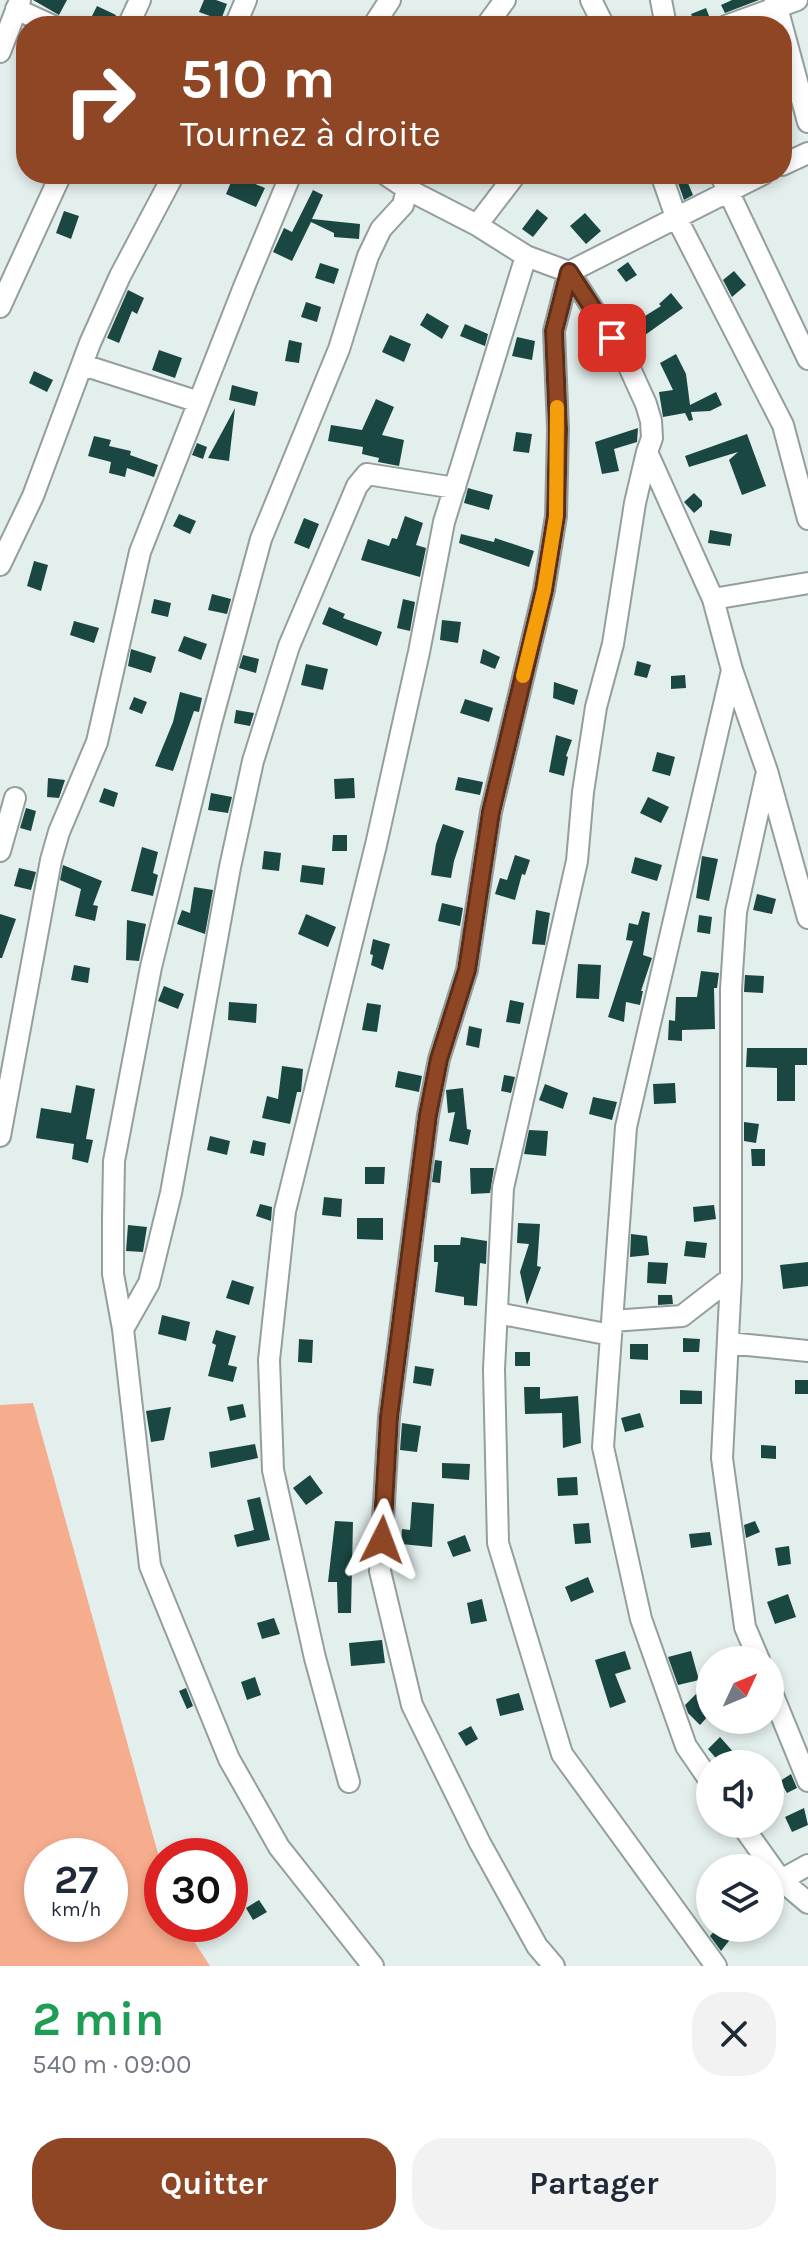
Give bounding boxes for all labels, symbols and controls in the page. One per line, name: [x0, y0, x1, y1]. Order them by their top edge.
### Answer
text: 510 m: [180, 46, 335, 111]
icon: right: [48, 48, 152, 152]
text: Tournez à droite: [180, 113, 441, 155]
pin: [578, 304, 646, 372]
icon: arrive: [590, 316, 634, 360]
position arrow: [340, 1498, 424, 1582]
north arrow: [696, 1646, 784, 1734]
map controls: [696, 1646, 784, 1942]
button: sound: [696, 1750, 784, 1838]
speed limit sign: 30: [144, 1838, 248, 1942]
button: layers: [696, 1854, 784, 1942]
text: 27: [54, 1856, 98, 1903]
text: km/h: [51, 1898, 101, 1921]
text: 2 min: [32, 1991, 164, 2047]
button: close: [692, 1992, 776, 2076]
text: 540 m · 09:00: [32, 2049, 191, 2080]
button: Quitter: [32, 2138, 396, 2230]
button: Partager: [412, 2138, 776, 2230]

